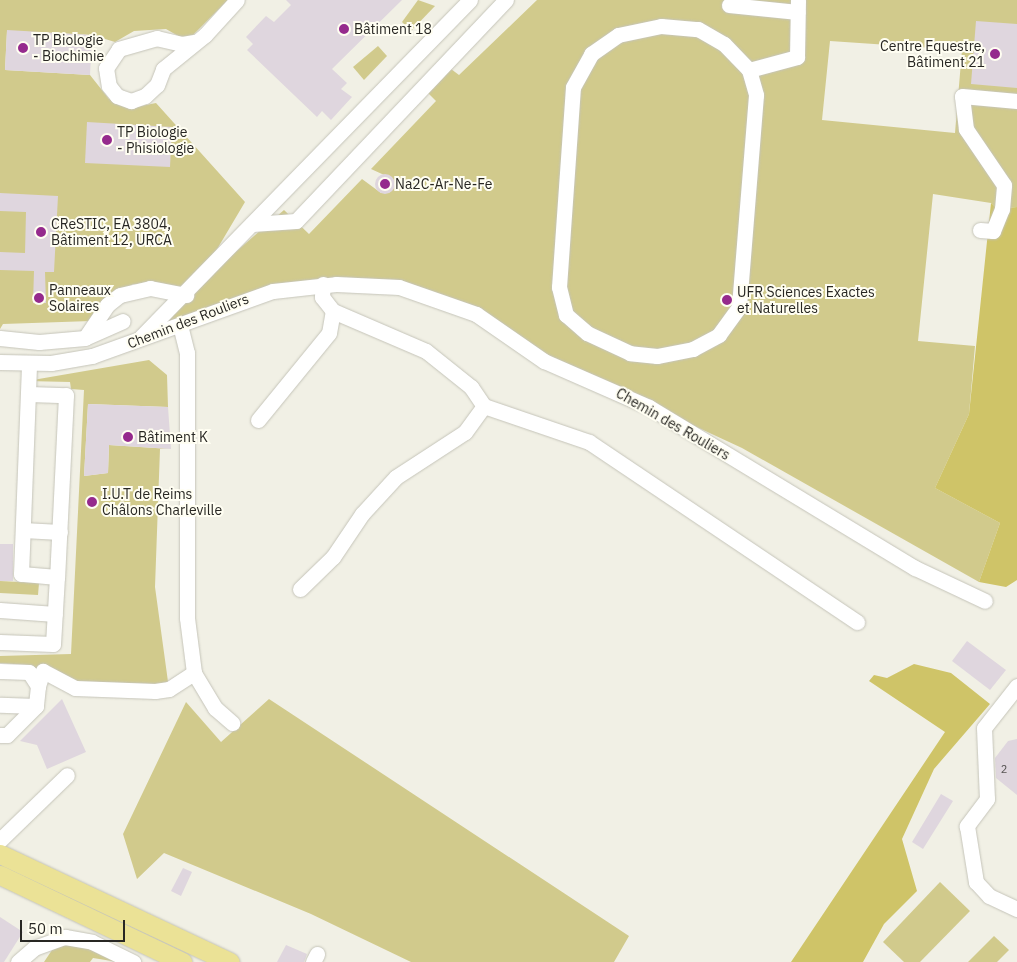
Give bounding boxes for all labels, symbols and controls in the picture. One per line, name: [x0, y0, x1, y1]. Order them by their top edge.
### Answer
place label: Bâtiment 18: [354, 21, 432, 37]
marker: Bâtiment 18: [338, 23, 350, 35]
place label: TP Biologie - Biochimie: [33, 32, 104, 64]
place label: Centre Equestre, Bâtiment 21: [880, 38, 985, 70]
marker: TP Biologie - Biochimie: [17, 42, 29, 54]
marker: Centre Equestre, Bâtiment 21: [989, 48, 1001, 60]
place label: TP Biologie - Phisiologie: [117, 124, 194, 156]
marker: TP Biologie - Phisiologie: [101, 134, 113, 146]
place label: Na2C-Ar-Ne-Fe: [395, 176, 492, 192]
marker: Na2C-Ar-Ne-Fe: [379, 178, 391, 190]
place label: CReSTIC, EA 3804, Bâtiment 12, URCA: [51, 216, 172, 248]
marker: CReSTIC, EA 3804, Bâtiment 12, URCA: [35, 226, 47, 238]
place label: Panneaux Solaires: [49, 282, 111, 314]
place label: UFR Sciences Exactes et Naturelles: [737, 284, 875, 316]
street label: Chemin des Rouliers: [125, 290, 251, 352]
marker: Panneaux Solaires: [33, 292, 45, 304]
marker: UFR Sciences Exactes et Naturelles: [721, 294, 733, 306]
street label: Chemin des Rouliers: [613, 385, 733, 463]
place label: Bâtiment K: [138, 429, 208, 445]
marker: Bâtiment K: [122, 431, 134, 443]
place label: I.U.T de Reims Châlons Charleville: [102, 486, 222, 518]
marker: I.U.T de Reims Châlons Charleville: [86, 496, 98, 508]
house number: 2: [1001, 762, 1007, 776]
scale bar: [22, 910, 128, 942]
text: 50 m: [28, 919, 63, 938]

